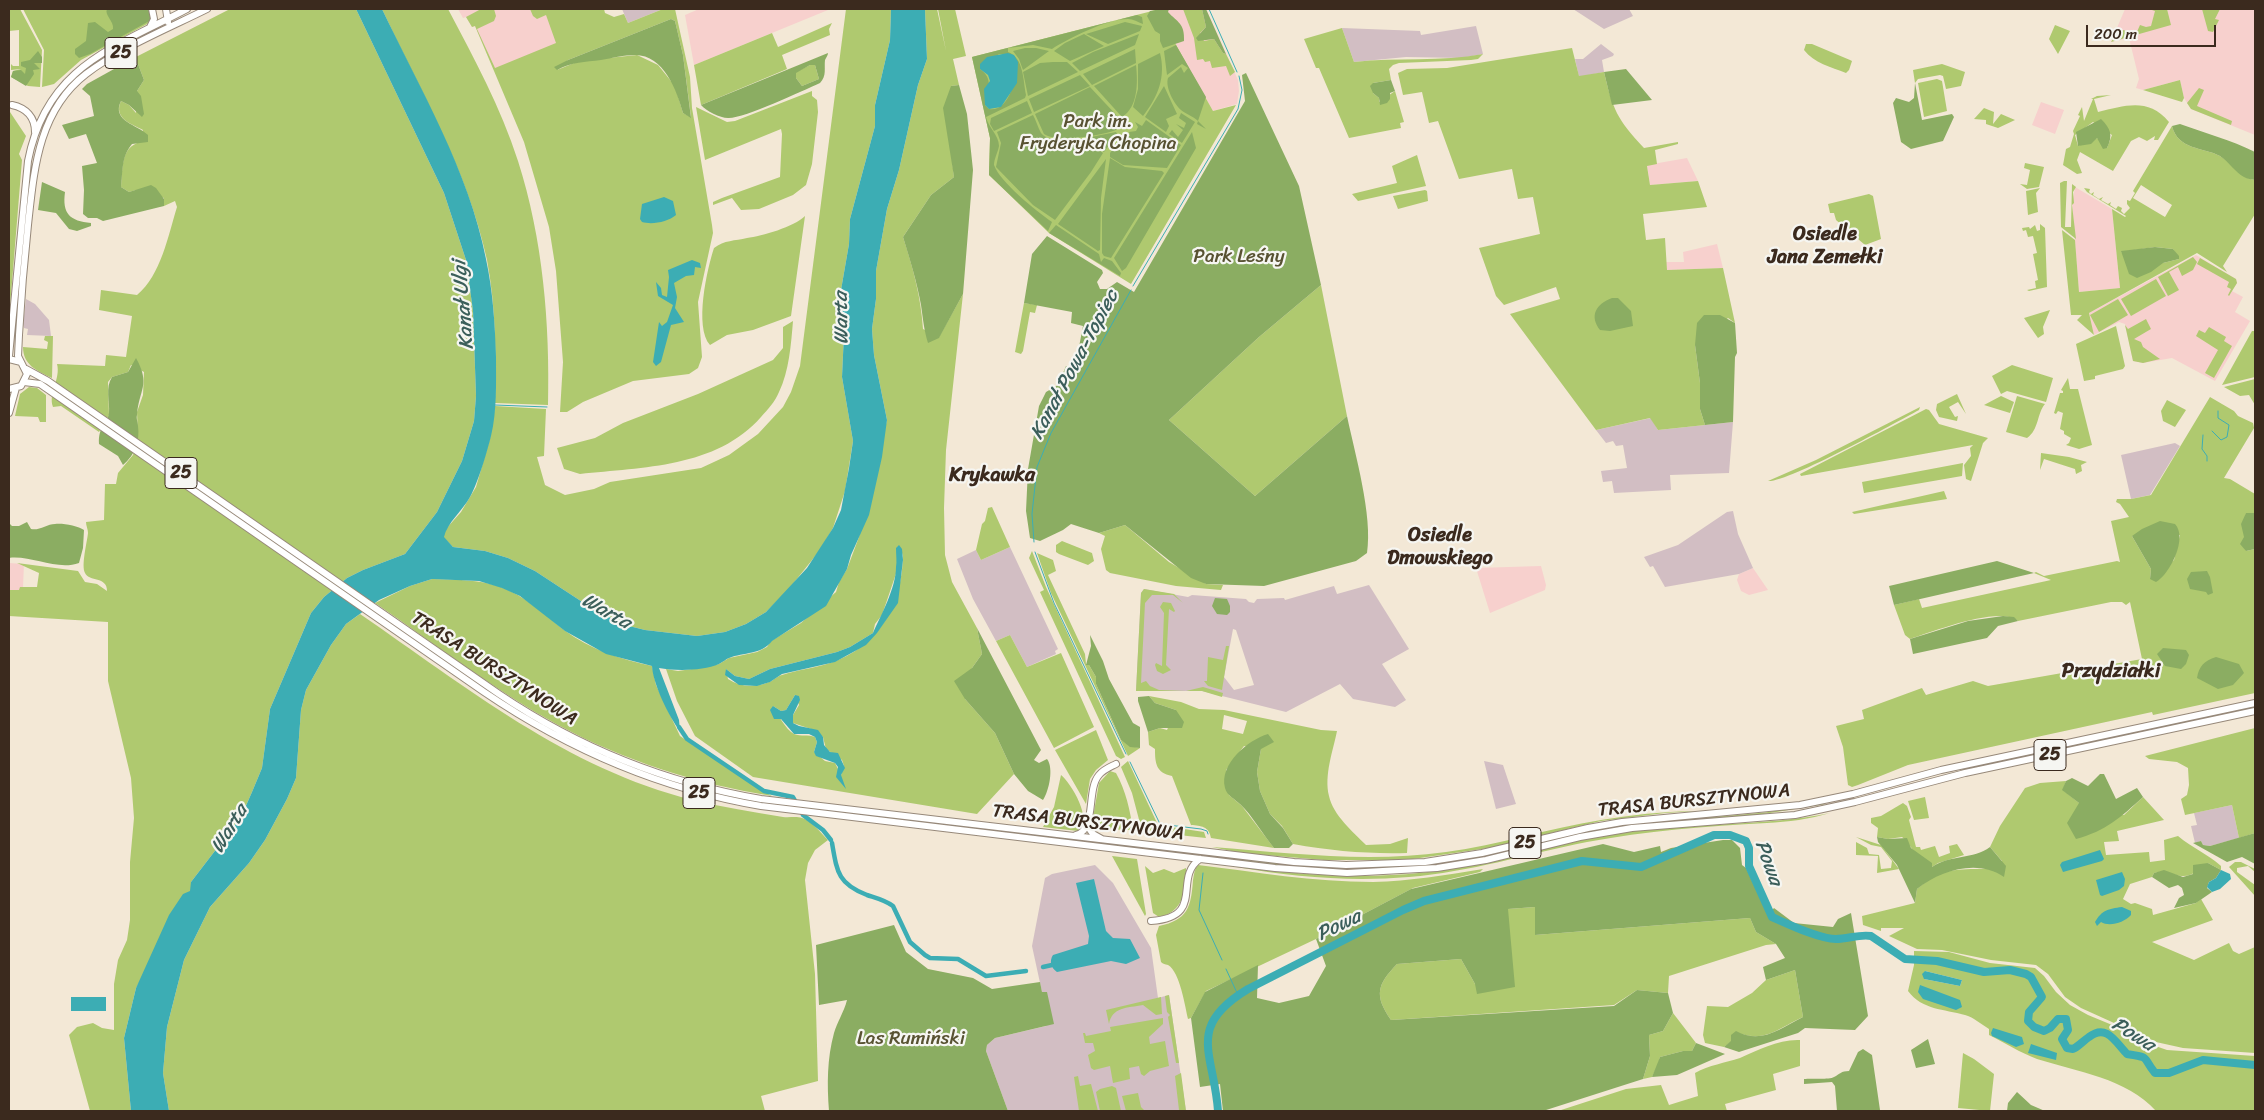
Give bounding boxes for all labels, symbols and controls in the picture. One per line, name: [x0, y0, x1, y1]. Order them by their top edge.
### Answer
scale bar: [2089, 15, 2219, 47]
text: 200 m: [2094, 21, 2137, 47]
road number: 25: [105, 38, 137, 68]
park label: Park im. Fryderyka Chopina: [1020, 111, 1176, 155]
district label: Osiedle Jana Zemełki: [1768, 223, 1882, 270]
park label: Park Leśny: [1193, 246, 1285, 268]
water label: Kanał Ulgi: [448, 259, 480, 351]
water label: Kanał Powa-Topiec: [1026, 286, 1124, 444]
water label: Warta: [830, 292, 854, 344]
road number: 25: [165, 458, 197, 488]
district label: Krykawka: [949, 464, 1035, 488]
district label: Osiedle Dmowskiego: [1387, 524, 1493, 571]
water label: Warta: [577, 589, 635, 635]
street label: TRASA BURSZTYNOWA: [407, 607, 581, 731]
district label: Przydziałki: [2062, 660, 2160, 684]
road number: 25: [2034, 740, 2066, 770]
road number: 25: [683, 778, 715, 808]
street label: TRASA BURSZTYNOWA: [1597, 780, 1791, 822]
water label: Warta: [206, 800, 254, 858]
street label: TRASA BURSZTYNOWA: [991, 800, 1185, 846]
road number: 25: [1509, 828, 1541, 858]
water label: Powa: [1749, 837, 1787, 889]
water label: Powa: [1313, 905, 1365, 947]
water label: Powa: [2107, 1013, 2159, 1057]
park label: Las Rumiński: [857, 1028, 965, 1050]

